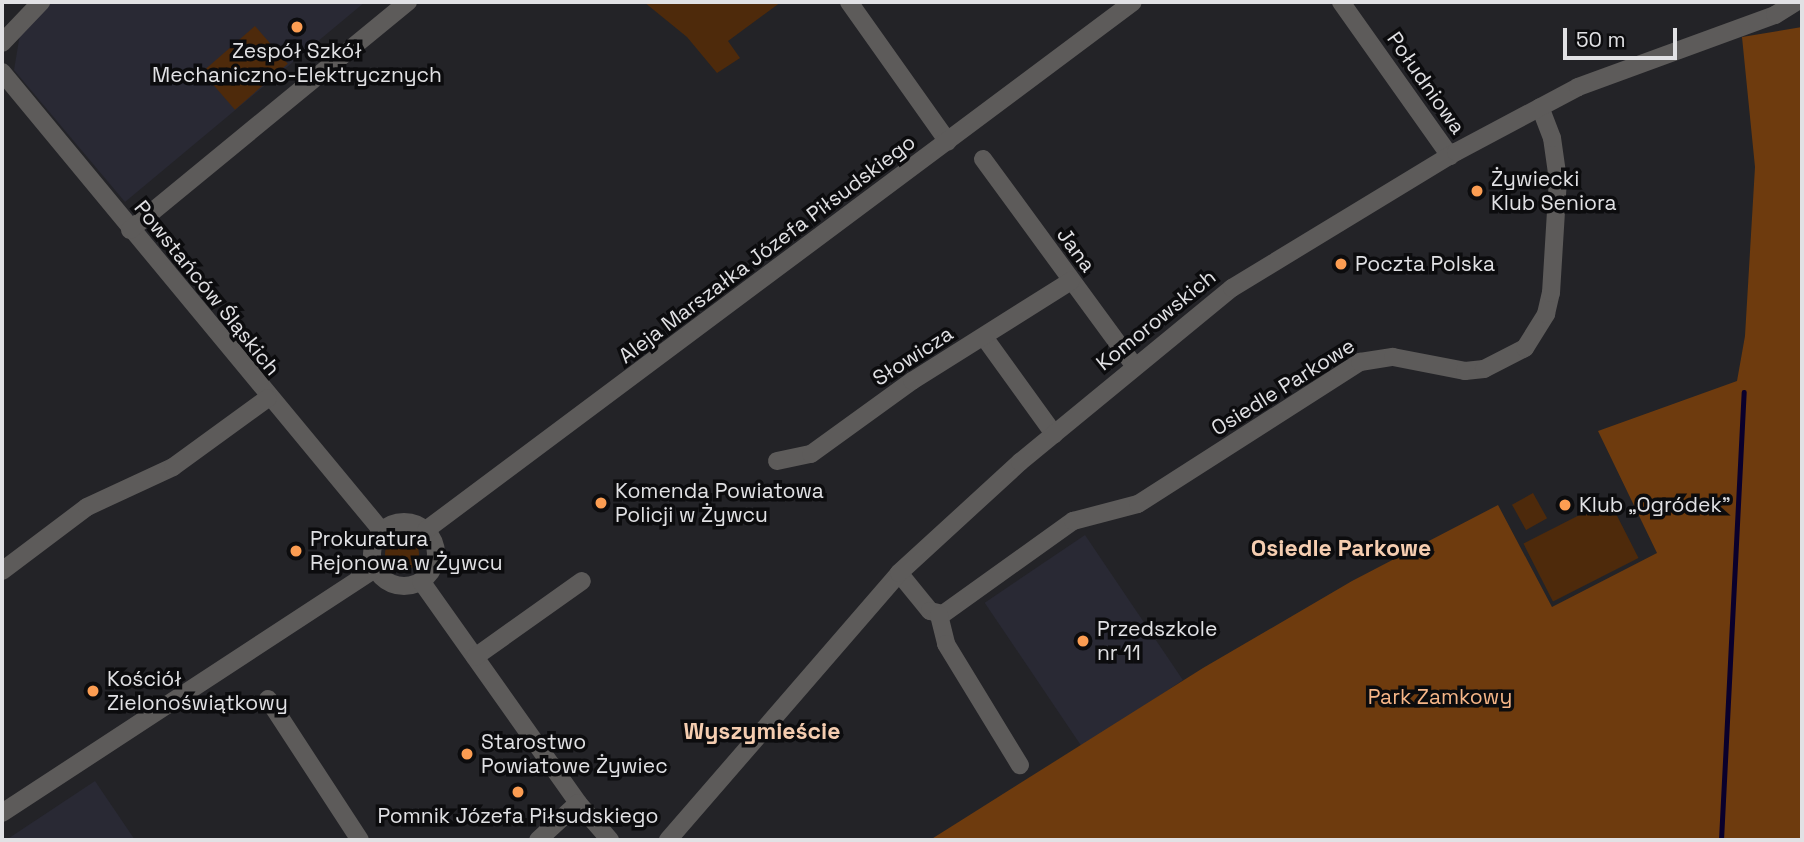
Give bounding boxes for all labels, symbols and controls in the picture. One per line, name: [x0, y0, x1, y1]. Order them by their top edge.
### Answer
scale bar: [1566, 14, 1680, 58]
marker: Zespół Szkół Mechaniczno-Elektrycznych: [289, 19, 305, 35]
text: 50 m: [1576, 26, 1626, 53]
street label: Południowa: [1382, 27, 1470, 139]
place label: Zespół Szkół Mechaniczno-Elektrycznych: [152, 38, 442, 88]
street label: Aleja Marszałka Józefa Piłsudskiego: [614, 129, 920, 369]
place label: Żywiecki Klub Seniora: [1491, 166, 1617, 216]
marker: Żywiecki Klub Seniora: [1469, 183, 1485, 199]
street label: Powstańców Śląskich: [129, 196, 285, 380]
street label: Jana: [1051, 223, 1101, 277]
place label: Poczta Polska: [1355, 251, 1495, 277]
marker: Poczta Polska: [1333, 256, 1349, 272]
street label: Komorowskich: [1091, 264, 1221, 376]
street label: Słowicza: [868, 321, 958, 391]
street label: Osiedle Parkowe: [1207, 333, 1359, 441]
place label: Komenda Powiatowa Policji w Żywcu: [615, 478, 824, 528]
place label: Klub „Ogródek”: [1579, 492, 1731, 518]
marker: Komenda Powiatowa Policji w Żywcu: [593, 495, 609, 511]
marker: Klub „Ogródek”: [1557, 497, 1573, 513]
place label: Prokuratura Rejonowa w Żywcu: [310, 526, 503, 576]
district label: Osiedle Parkowe: [1251, 534, 1431, 562]
marker: Prokuratura Rejonowa w Żywcu: [288, 543, 304, 559]
place label: Przedszkole nr 11: [1097, 616, 1217, 666]
marker: Przedszkole nr 11: [1075, 633, 1091, 649]
place label: Kościół Zielonoświątkowy: [107, 666, 288, 716]
marker: Kościół Zielonoświątkowy: [85, 683, 101, 699]
park label: Park Zamkowy: [1368, 684, 1512, 710]
district label: Wyszymieście: [684, 717, 840, 745]
place label: Starostwo Powiatowe Żywiec: [481, 729, 668, 779]
marker: Starostwo Powiatowe Żywiec: [459, 746, 475, 762]
marker: Pomnik Józefa Piłsudskiego: [510, 784, 526, 800]
place label: Pomnik Józefa Piłsudskiego: [377, 803, 659, 829]

